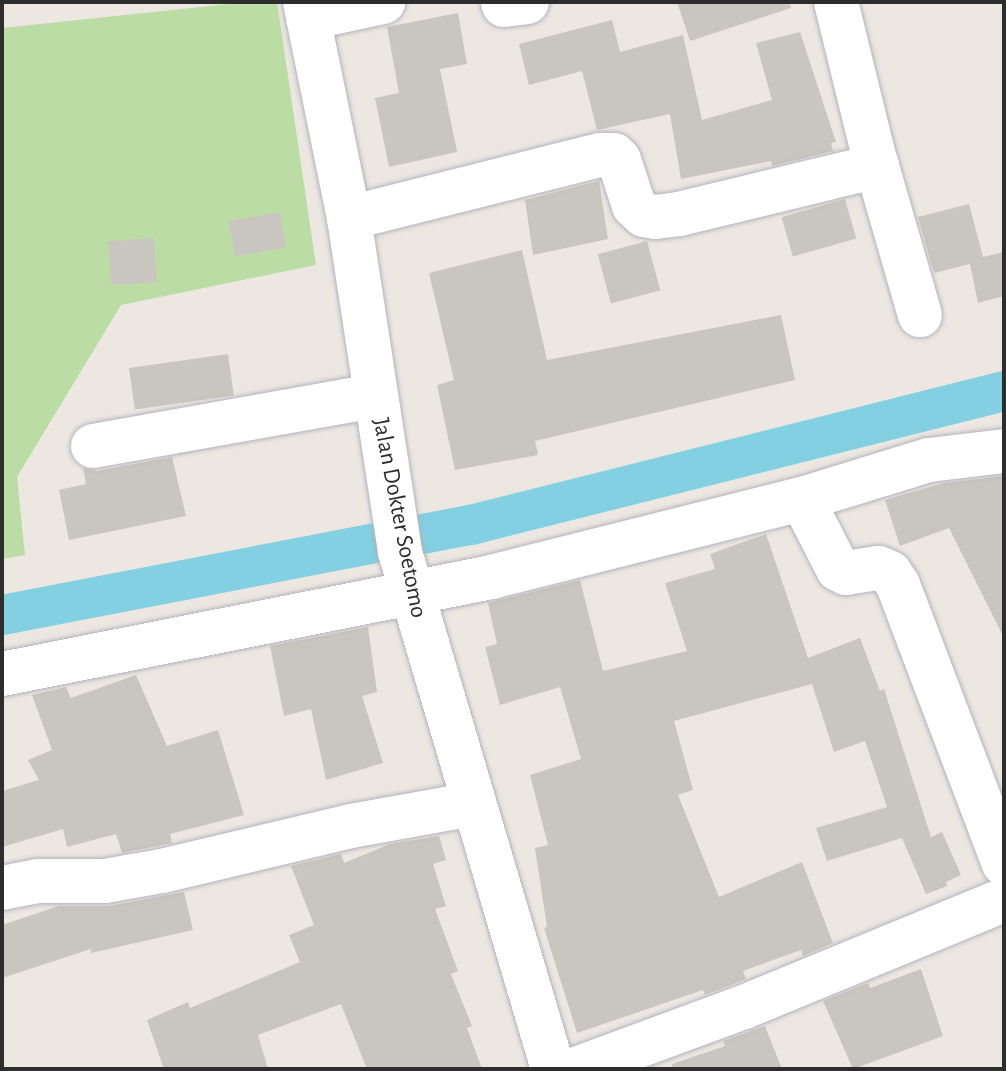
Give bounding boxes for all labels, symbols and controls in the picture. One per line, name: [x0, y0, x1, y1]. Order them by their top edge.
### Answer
street label: Jalan Dokter Soetomo: [365, 416, 433, 620]

